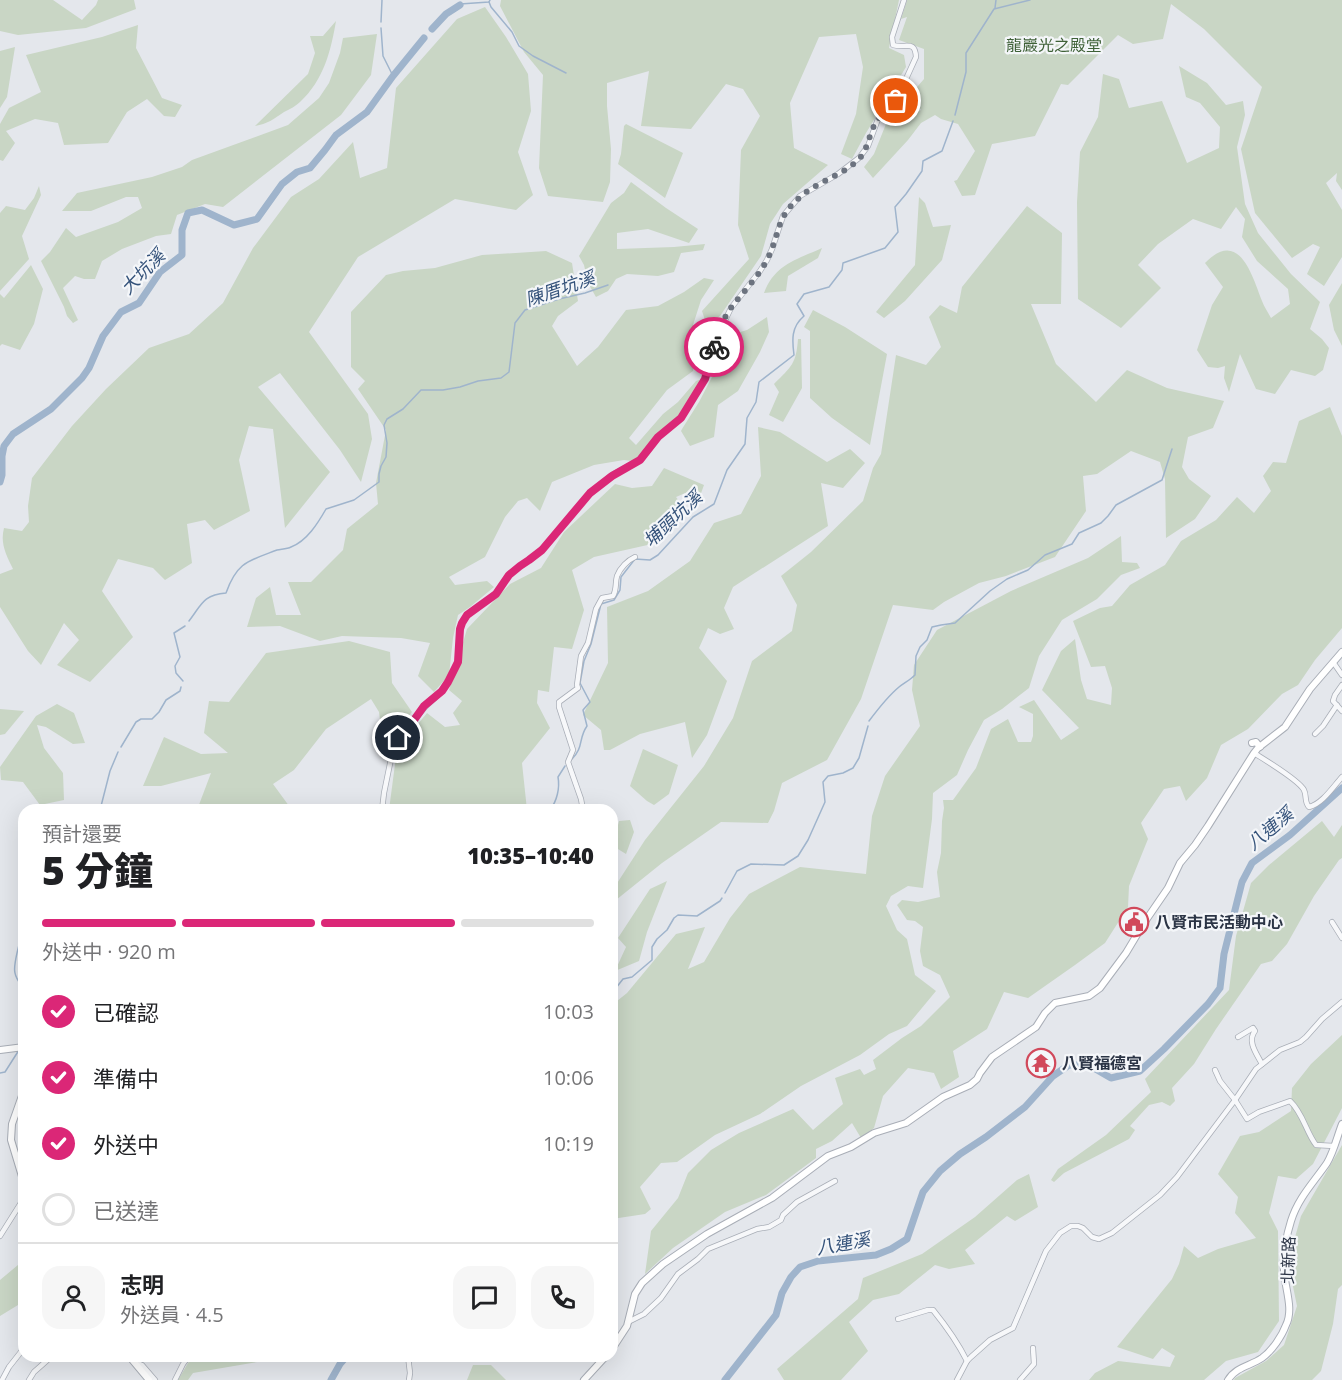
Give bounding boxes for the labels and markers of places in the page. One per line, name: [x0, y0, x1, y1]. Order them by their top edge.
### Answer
pin: [870, 75, 921, 126]
pin: [372, 712, 423, 763]
public building icon: 八賢市民活動中心: [1118, 906, 1150, 938]
place label: 八賢市民活動中心: [1155, 911, 1283, 933]
temple icon: 八賢福德宮: [1025, 1047, 1057, 1079]
place label: 八賢福德宮: [1062, 1052, 1142, 1074]

